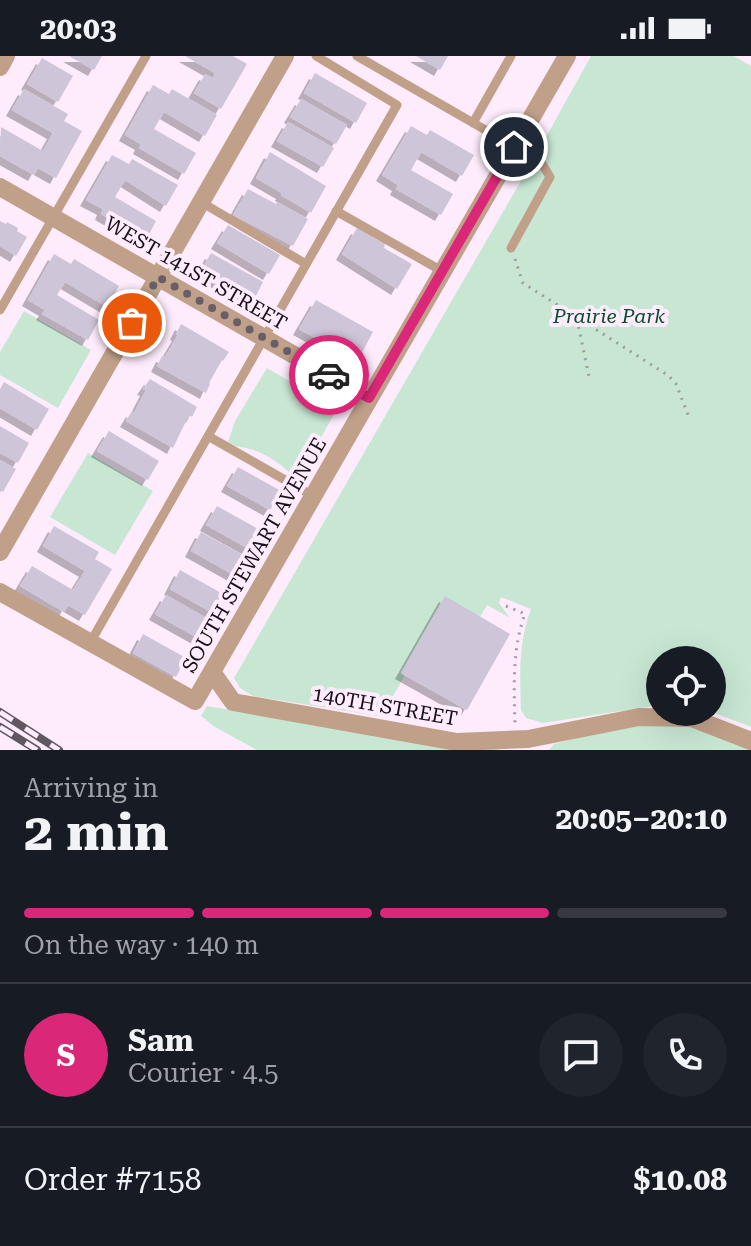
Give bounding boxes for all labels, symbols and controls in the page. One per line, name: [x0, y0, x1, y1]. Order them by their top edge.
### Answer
text: 20:03: [40, 11, 117, 46]
pin: [480, 113, 548, 181]
icon: home: [492, 125, 536, 169]
street label: WEST 141ST STREET: [101, 211, 291, 335]
pin: [98, 289, 166, 357]
icon: bag: [110, 301, 154, 345]
park label: Prairie Park: [552, 304, 665, 328]
courier: [289, 335, 369, 415]
icon: car: [307, 353, 351, 397]
street label: SOUTH STEWART AVENUE: [177, 433, 331, 677]
map controls: [646, 646, 726, 726]
button: locate: [646, 646, 726, 726]
street label: 140TH STREET: [311, 681, 459, 731]
text: Arriving in: [24, 773, 158, 803]
text: 20:05–20:10: [555, 801, 727, 836]
text: 2 min: [24, 802, 169, 863]
text: On the way · 140 m: [24, 930, 259, 960]
button: chat: [539, 1013, 623, 1097]
button: phone: [643, 1013, 727, 1097]
text: Sam: [128, 1023, 194, 1058]
text: S: [57, 1038, 75, 1073]
text: Courier · 4.5: [128, 1058, 278, 1088]
text: Order #7158: [24, 1162, 202, 1197]
text: $10.08: [634, 1162, 727, 1197]

